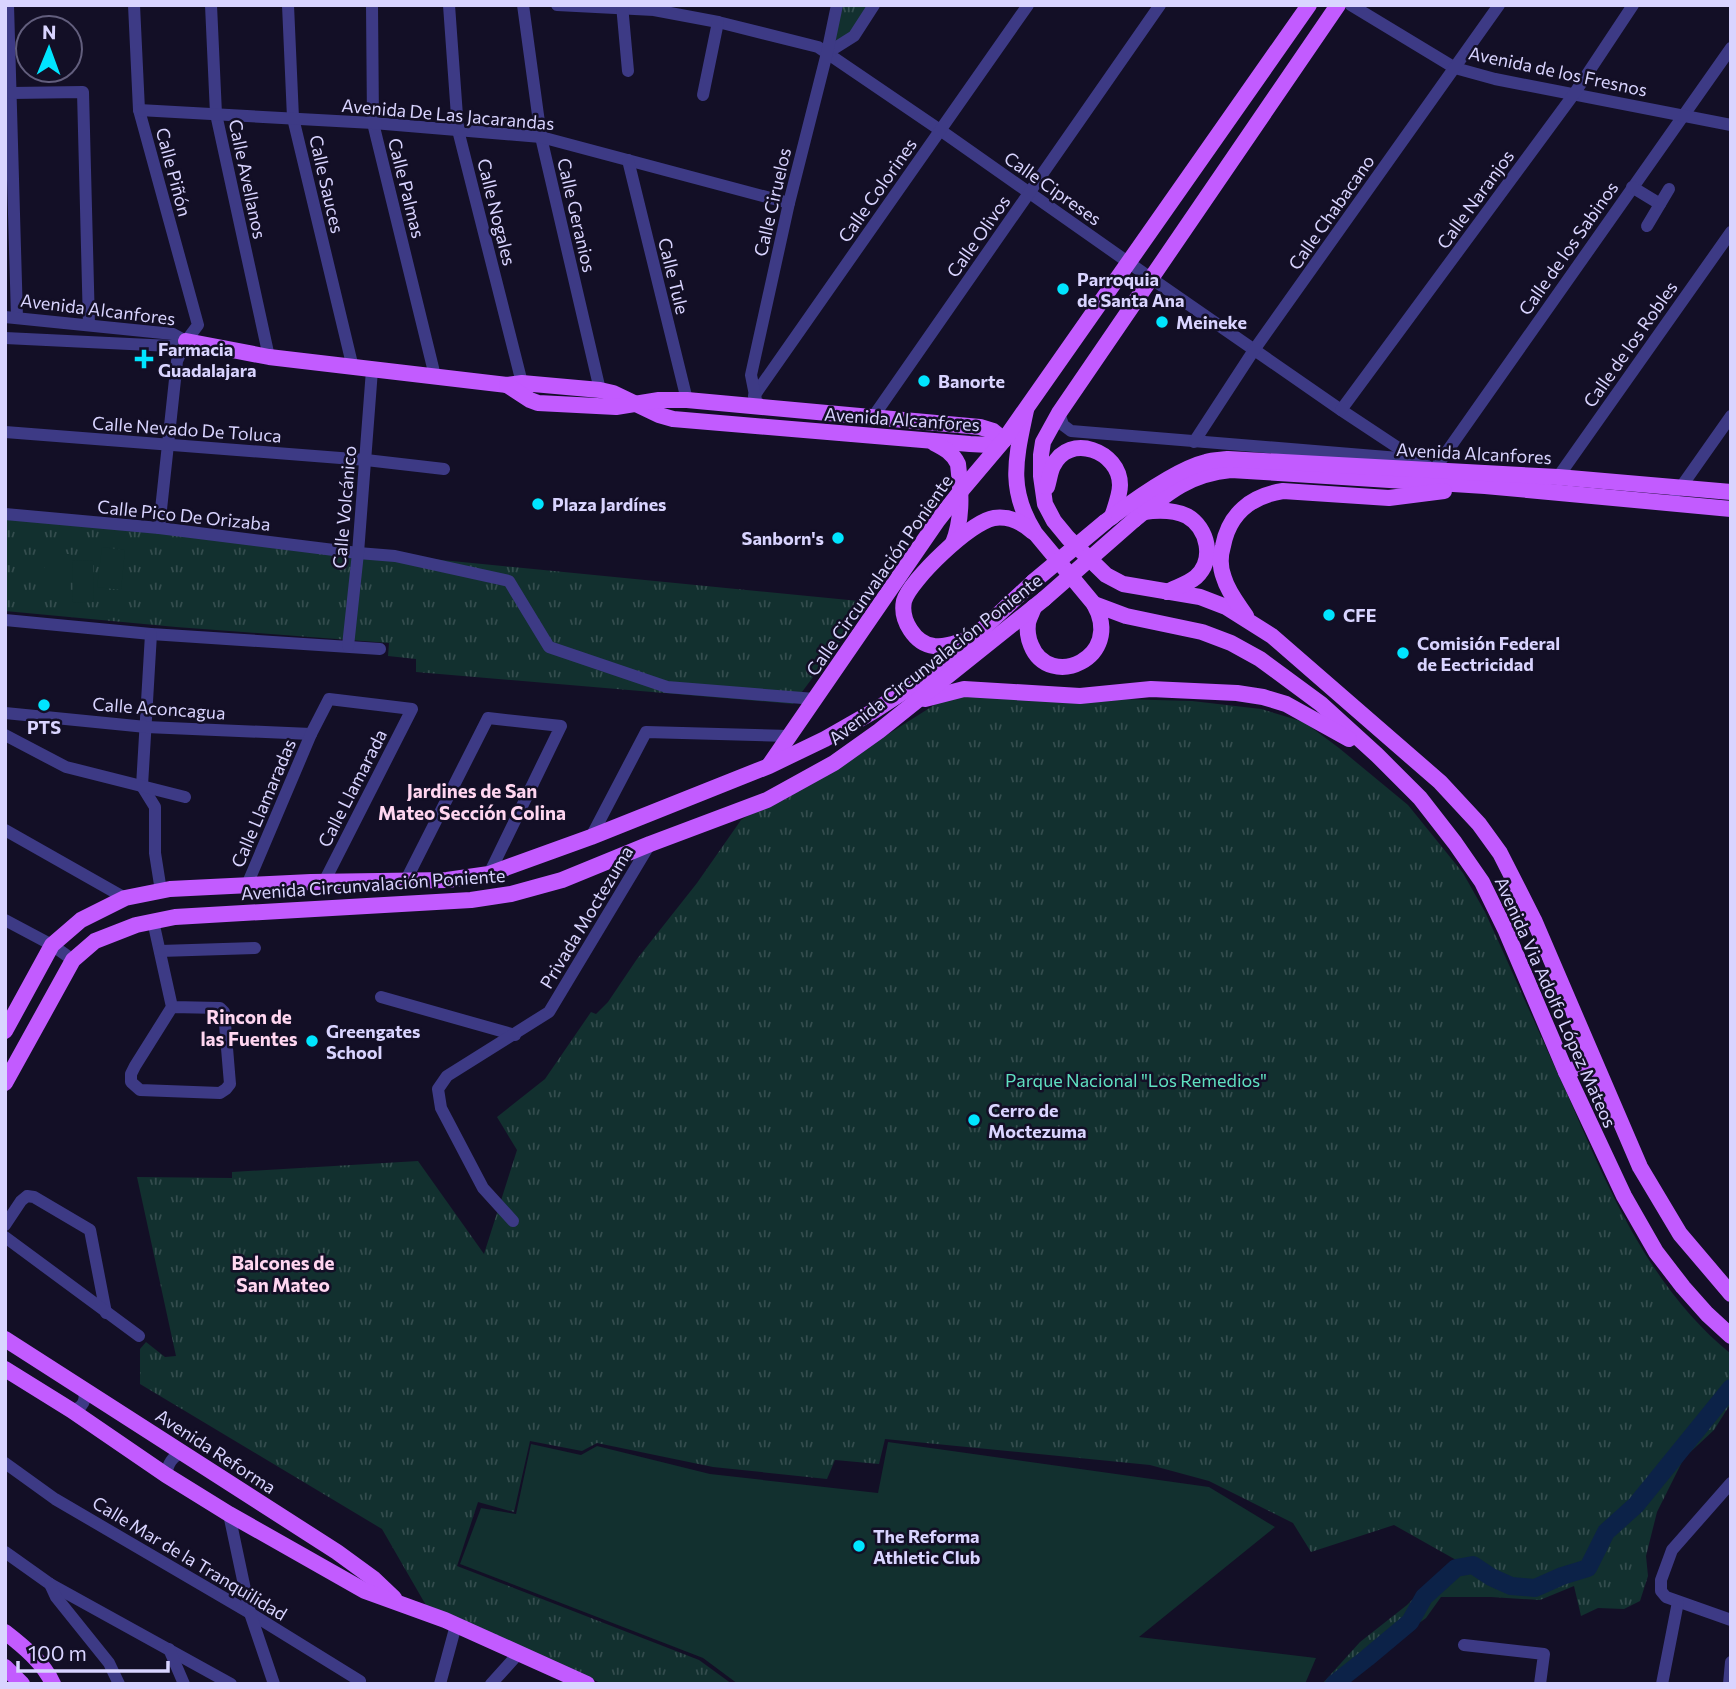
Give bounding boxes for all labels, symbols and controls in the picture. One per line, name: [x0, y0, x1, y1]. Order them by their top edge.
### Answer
north arrow: [14, 14, 84, 84]
text: N: [42, 20, 57, 43]
street label: Avenida de los Fresnos: [1467, 41, 1649, 101]
street label: Avenida De Las Jacarandas: [341, 94, 555, 134]
street label: Calle Avellanos: [225, 117, 271, 241]
street label: Calle Piñón: [152, 125, 196, 219]
street label: Calle Sauces: [305, 133, 349, 235]
street label: Calle Colorines: [833, 134, 921, 246]
street label: Calle Palmas: [384, 136, 430, 240]
street label: Calle Naranjos: [1432, 145, 1518, 253]
street label: Calle Ciruelos: [749, 146, 795, 258]
street label: Calle Cipreses: [1000, 146, 1106, 230]
street label: Calle Chabacano: [1283, 150, 1379, 274]
street label: Calle Nogales: [473, 156, 521, 268]
street label: Calle Geranios: [553, 156, 601, 274]
street label: Calle de los Sabinos: [1514, 177, 1622, 319]
street label: Calle Olivos: [942, 191, 1014, 281]
street label: Calle Tule: [654, 236, 694, 316]
place label: Parroquia de Santa Ana: [1077, 268, 1185, 311]
street label: Calle de los Robles: [1578, 277, 1682, 411]
marker: Parroquia de Santa Ana: [1055, 281, 1071, 297]
street label: Avenida Alcanfores: [19, 289, 177, 329]
place label: Meineke: [1176, 311, 1247, 333]
marker: Meineke: [1154, 314, 1170, 330]
place label: Farmacia Guadalajara: [158, 338, 257, 381]
marker: Farmacia Guadalajara: [136, 351, 152, 367]
place label: Banorte: [938, 370, 1005, 392]
marker: Banorte: [916, 373, 932, 389]
street label: Avenida Alcanfores: [823, 403, 981, 435]
street label: Calle Nevado De Toluca: [92, 411, 282, 447]
street label: Avenida Alcanfores: [1396, 438, 1552, 468]
street label: Calle Volcánico: [328, 445, 360, 569]
street label: Calle Circunvalación Poniente: [801, 470, 957, 680]
place label: Plaza Jardínes: [552, 493, 667, 515]
street label: Calle Pico De Orizaba: [96, 495, 272, 535]
marker: Plaza Jardínes: [530, 496, 546, 512]
place label: Sanborn's: [742, 527, 824, 549]
marker: Sanborn's: [830, 530, 846, 546]
street label: Avenida Circunvalación Poniente: [824, 569, 1046, 749]
place label: CFE: [1343, 604, 1376, 626]
marker: CFE: [1321, 607, 1337, 623]
place label: Comisión Federal de Eectricidad: [1417, 632, 1560, 675]
marker: Comisión Federal de Eectricidad: [1395, 645, 1411, 661]
street label: Calle Aconcagua: [92, 692, 226, 724]
marker: PTS: [36, 697, 52, 713]
place label: PTS: [27, 716, 61, 738]
street label: Calle Llamarada: [313, 725, 391, 851]
street label: Calle Llamaradas: [226, 735, 300, 871]
district label: Jardines de San Mateo Sección Colina: [378, 779, 566, 824]
street label: Privada Moctezuma: [535, 842, 637, 992]
street label: Avenida Circunvalación Poniente: [240, 864, 506, 904]
street label: Avenida Via Adolfo López Mateos: [1491, 873, 1621, 1131]
district label: Rincon de las Fuentes: [200, 1005, 298, 1050]
place label: Greengates School: [326, 1020, 420, 1063]
marker: Greengates School: [304, 1033, 320, 1049]
park label: Parque Nacional "Los Remedios": [1005, 1069, 1267, 1091]
place label: Cerro de Moctezuma: [988, 1099, 1086, 1142]
marker: Cerro de Moctezuma: [966, 1112, 982, 1128]
district label: Balcones de San Mateo: [232, 1251, 334, 1296]
street label: Avenida Reforma: [152, 1404, 280, 1498]
street label: Calle Mar de la Tranquilidad: [89, 1491, 291, 1625]
place label: The Reforma Athletic Club: [873, 1525, 981, 1568]
marker: The Reforma Athletic Club: [851, 1538, 867, 1554]
scale bar: [18, 1630, 168, 1674]
text: 100 m: [28, 1640, 87, 1665]

